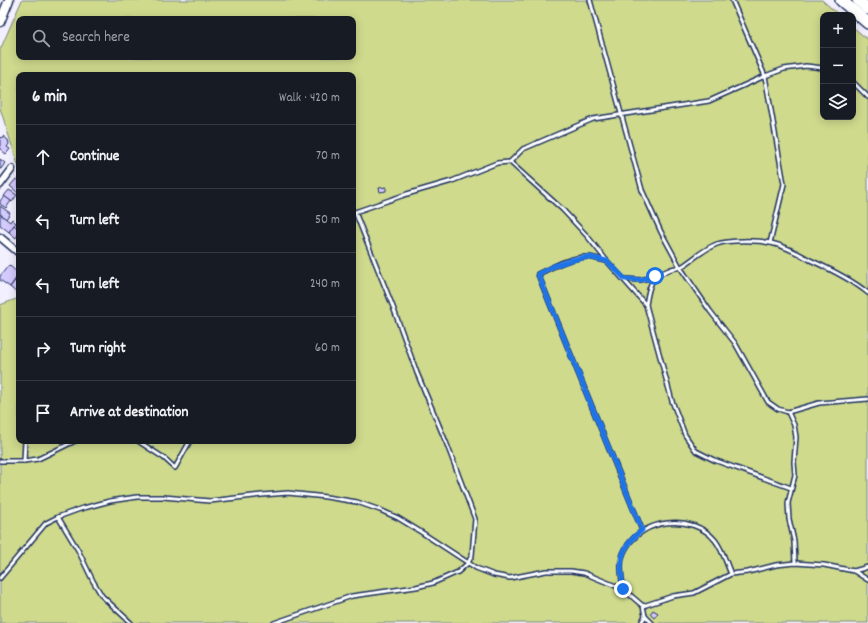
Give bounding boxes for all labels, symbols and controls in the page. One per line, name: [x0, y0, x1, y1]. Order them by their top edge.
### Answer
map controls: [820, 12, 856, 120]
button: +: [820, 12, 856, 48]
search box: [16, 16, 356, 60]
icon: search: [30, 27, 52, 49]
text: Search here: [62, 27, 130, 49]
button: −: [820, 48, 856, 84]
button: layers: [820, 84, 856, 120]
text: 6 min: [32, 86, 67, 110]
text: Walk · 420 m: [279, 89, 340, 108]
icon: ahead: [32, 146, 54, 168]
text: Continue: [70, 146, 119, 168]
text: 70 m: [316, 147, 340, 166]
icon: left: [32, 210, 54, 232]
text: Turn left: [70, 210, 119, 232]
text: 50 m: [315, 211, 340, 230]
route start: [646, 267, 664, 285]
icon: left: [32, 274, 54, 296]
text: Turn left: [70, 274, 119, 296]
text: 240 m: [310, 275, 340, 294]
icon: right: [32, 338, 54, 360]
text: Turn right: [70, 338, 126, 360]
text: 60 m: [315, 339, 340, 358]
icon: arrive: [32, 402, 54, 424]
text: Arrive at destination: [70, 402, 188, 424]
route end: [614, 580, 632, 598]

